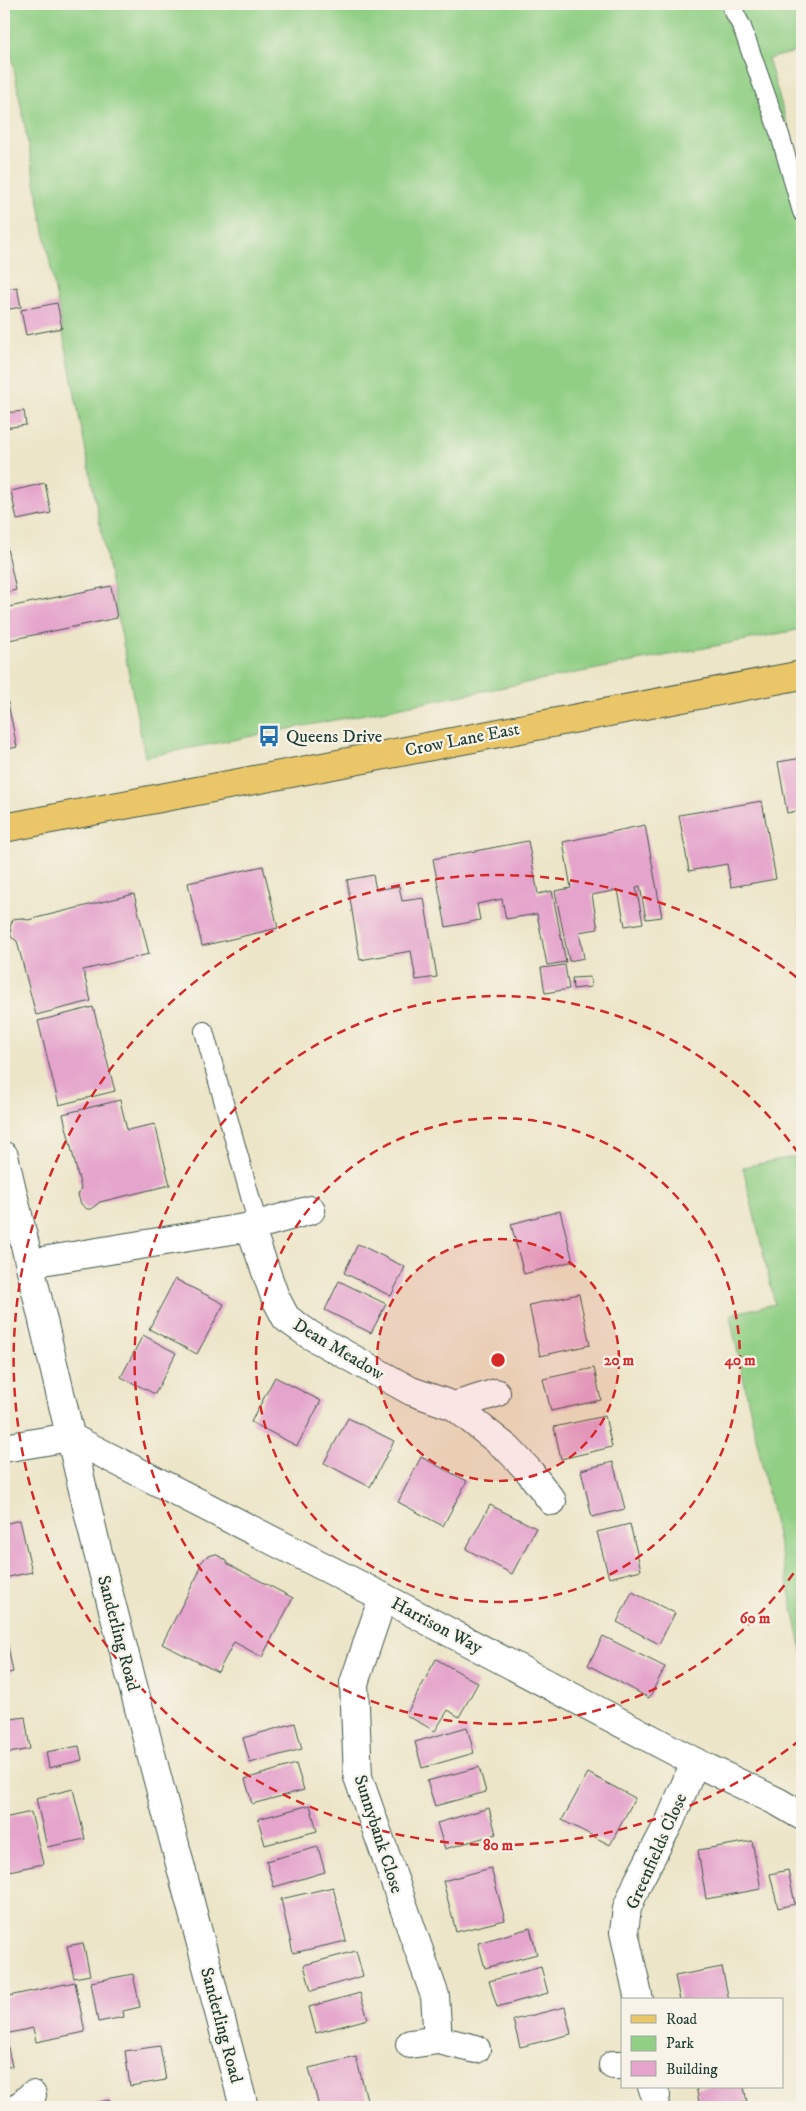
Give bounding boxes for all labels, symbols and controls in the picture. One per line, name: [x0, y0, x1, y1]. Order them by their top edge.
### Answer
street label: Crow Lane East: [403, 718, 522, 762]
bus stop icon: Queens Drive: [256, 723, 282, 749]
place label: Queens Drive: [286, 726, 382, 748]
street label: Dean Meadow: [289, 1314, 388, 1386]
centre of rings: [489, 1351, 507, 1369]
text: 20 m: [604, 1351, 635, 1370]
text: 40 m: [723, 1351, 756, 1370]
street label: Sanderling Road: [92, 1573, 144, 1694]
street label: Harrison Way: [387, 1593, 486, 1659]
text: 60 m: [740, 1609, 771, 1628]
street label: Sunnybank Close: [349, 1772, 408, 1896]
street label: Greenfields Close: [621, 1790, 692, 1913]
text: 80 m: [483, 1836, 514, 1855]
street label: Sanderling Road: [195, 1965, 247, 2086]
legend: [621, 1998, 784, 2088]
text: Road: [666, 2010, 698, 2029]
text: Park: [666, 2034, 695, 2053]
text: Building: [666, 2060, 718, 2079]

